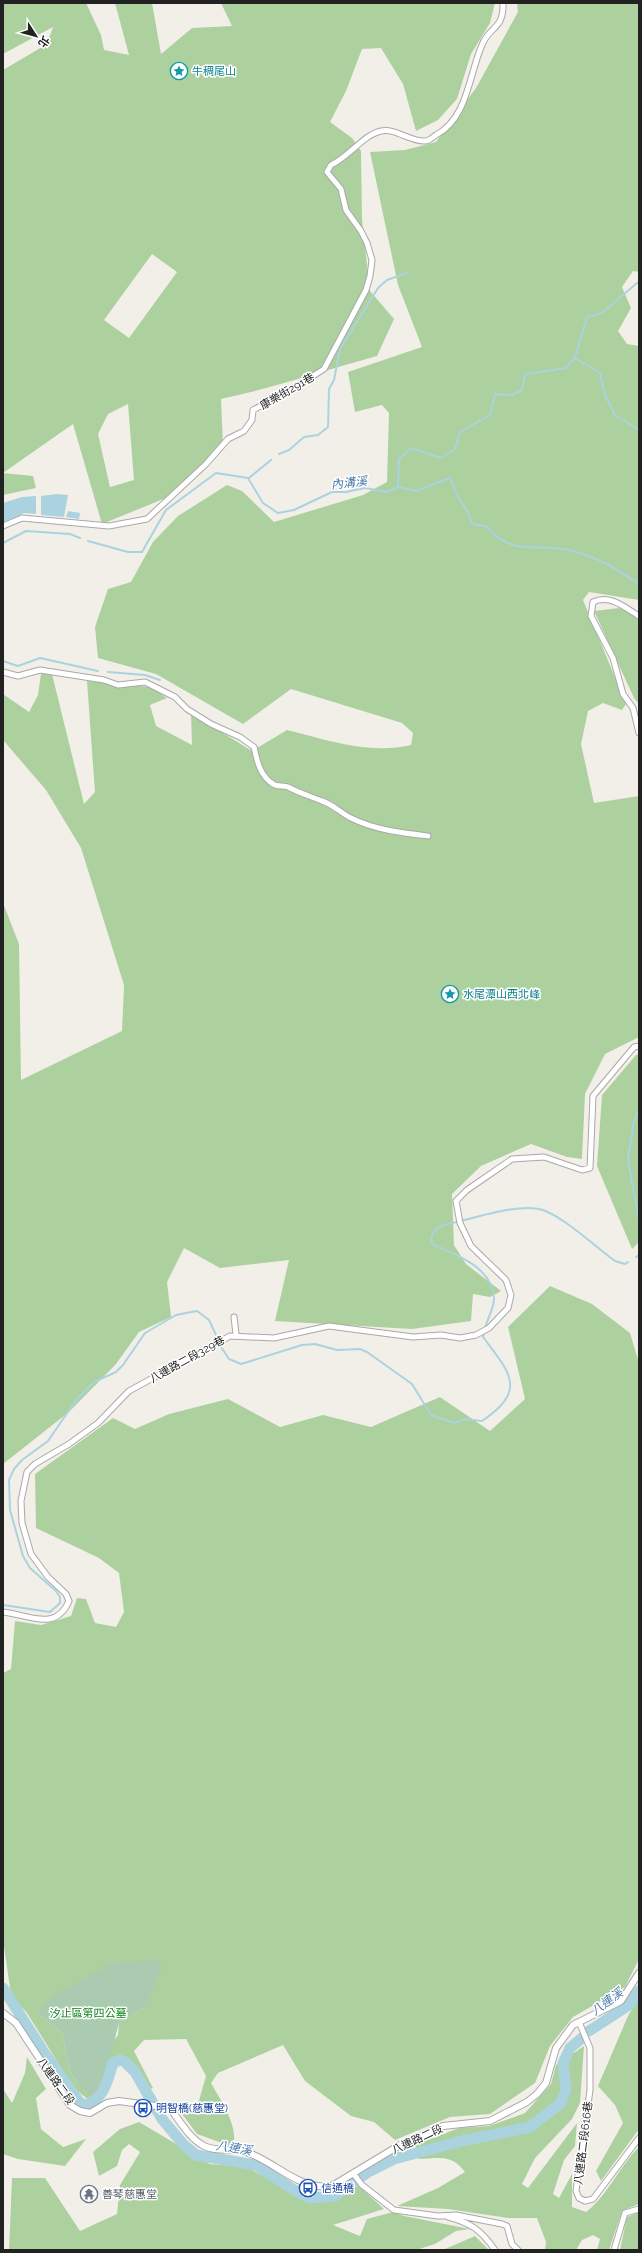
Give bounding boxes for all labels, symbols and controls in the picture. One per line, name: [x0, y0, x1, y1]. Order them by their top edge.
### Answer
north arrow: [16, 16, 56, 56]
text: 北: [35, 33, 52, 50]
place icon: 牛稠尾山: [169, 61, 189, 81]
place label: 牛稠尾山: [192, 65, 236, 78]
street label: 康樂街291巷: [258, 371, 317, 412]
water label: 內溝溪: [330, 474, 370, 492]
place icon: 水尾潭山西北峰: [440, 984, 460, 1004]
place label: 水尾潭山西北峰: [463, 988, 540, 1001]
street label: 八連路二段329巷: [147, 1333, 227, 1385]
water label: 八連溪: [588, 1984, 627, 2018]
park label: 汐止區第四公墓: [50, 2007, 127, 2020]
street label: 八連路二段: [34, 2055, 77, 2107]
bus stop icon: 明智橋(慈惠堂): [133, 2098, 153, 2118]
street label: 八連路二段616巷: [572, 2101, 595, 2186]
place label: 明智橋(慈惠堂): [156, 2102, 228, 2115]
street label: 八連路二段: [390, 2122, 445, 2157]
water label: 八連溪: [215, 2138, 255, 2158]
bus stop icon: 信通橋: [298, 2178, 318, 2198]
place label: 信通橋: [321, 2182, 354, 2195]
temple icon: 善琴慈惠堂: [79, 2184, 99, 2204]
place label: 善琴慈惠堂: [102, 2188, 157, 2201]

